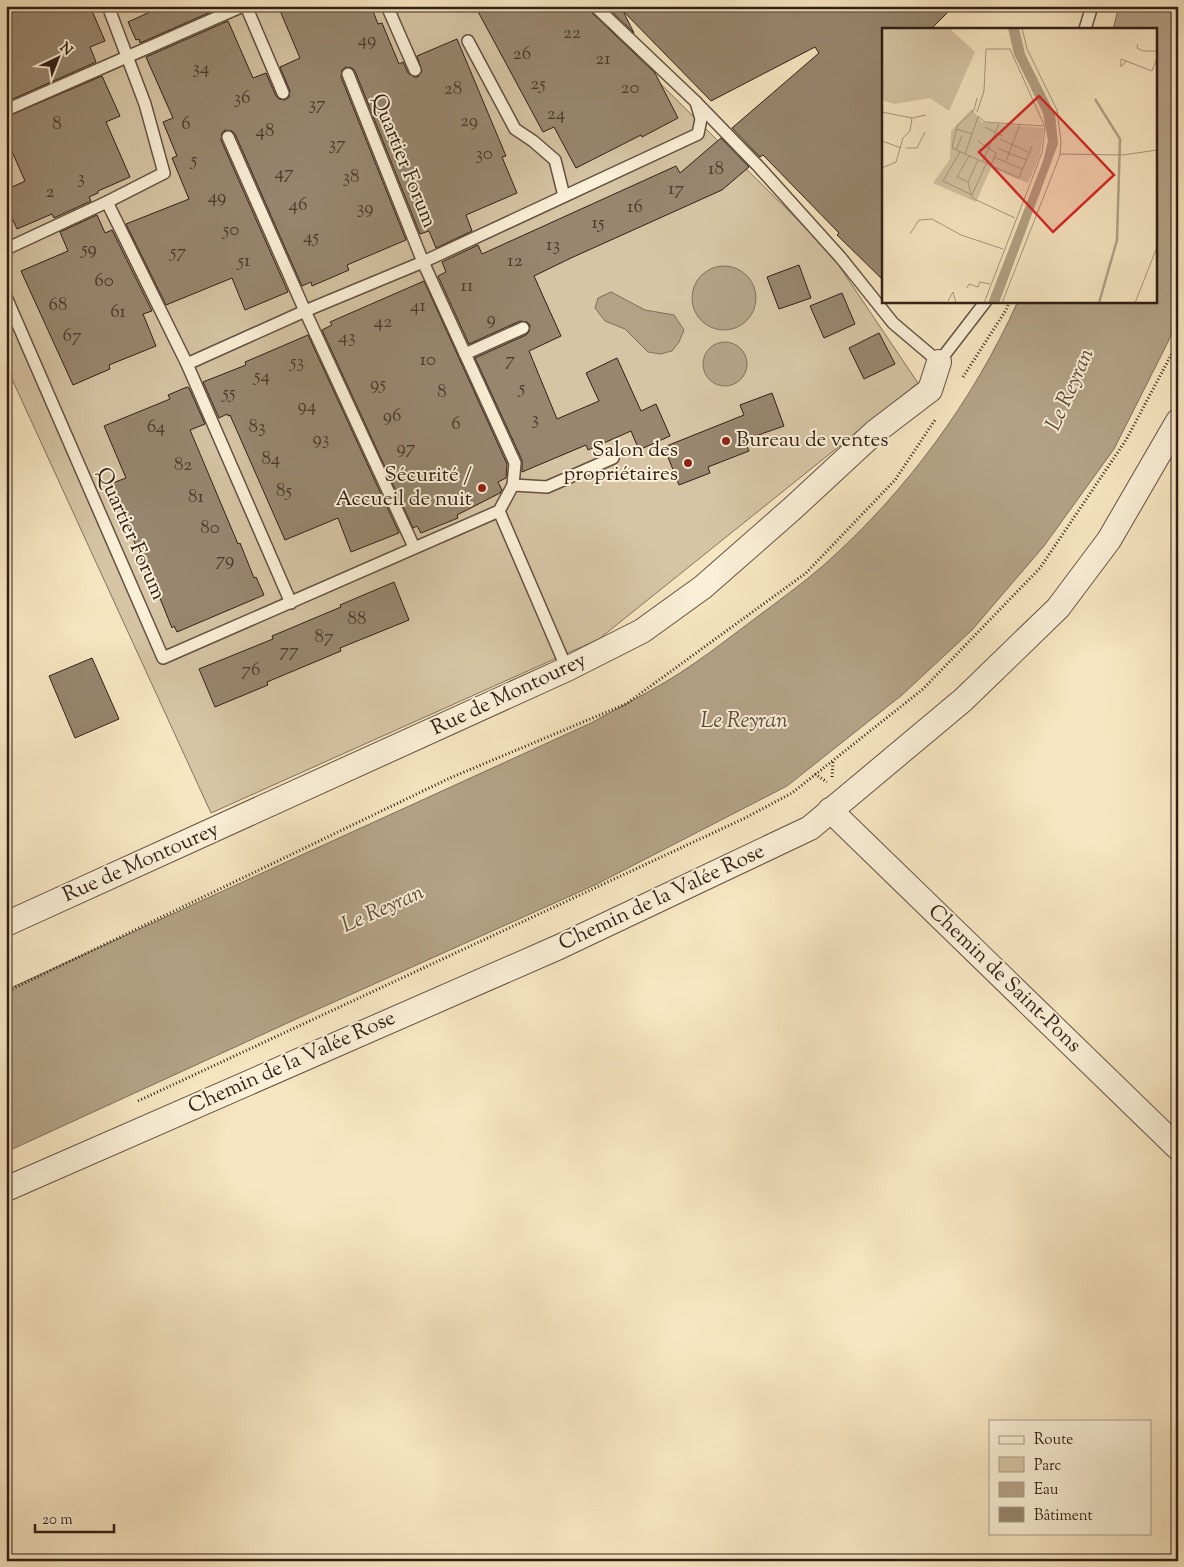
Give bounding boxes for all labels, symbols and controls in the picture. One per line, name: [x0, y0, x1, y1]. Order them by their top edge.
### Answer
house number: 22: [563, 20, 581, 47]
house number: 49: [358, 27, 376, 54]
inset map: [882, 28, 1156, 302]
north arrow: [32, 32, 82, 82]
text: N: [55, 39, 76, 61]
house number: 26: [513, 41, 531, 68]
house number: 21: [595, 46, 611, 73]
house number: 34: [192, 55, 210, 82]
house number: 25: [530, 71, 546, 98]
house number: 20: [621, 75, 639, 102]
house number: 28: [444, 76, 462, 103]
house number: 36: [234, 85, 250, 112]
street label: Quartier Forum: [362, 89, 444, 233]
house number: 37: [308, 91, 326, 118]
house number: 24: [547, 101, 566, 128]
house number: 29: [460, 108, 478, 135]
house number: 8: [52, 111, 62, 138]
house number: 6: [181, 111, 191, 138]
house number: 48: [255, 118, 275, 145]
house number: 37: [328, 131, 346, 158]
house number: 30: [475, 141, 493, 168]
house number: 5: [190, 147, 198, 174]
house number: 18: [708, 156, 724, 183]
house number: 47: [274, 160, 294, 187]
house number: 38: [342, 164, 360, 191]
house number: 3: [77, 165, 85, 192]
house number: 17: [668, 176, 684, 203]
house number: 2: [46, 179, 55, 206]
house number: 49: [208, 184, 226, 211]
house number: 46: [289, 192, 307, 219]
house number: 16: [627, 194, 643, 221]
house number: 39: [357, 195, 373, 222]
house number: 15: [592, 210, 605, 237]
house number: 50: [222, 217, 239, 244]
house number: 45: [303, 224, 320, 251]
house number: 13: [546, 232, 560, 259]
house number: 59: [80, 236, 97, 263]
house number: 57: [169, 239, 186, 266]
house number: 51: [237, 248, 251, 275]
house number: 12: [507, 248, 523, 275]
house number: 60: [94, 268, 114, 295]
house number: 11: [461, 273, 474, 300]
house number: 68: [49, 292, 67, 319]
house number: 41: [410, 293, 427, 320]
house number: 61: [110, 299, 126, 326]
house number: 9: [486, 306, 496, 333]
house number: 42: [374, 309, 392, 336]
house number: 67: [63, 323, 82, 350]
house number: 43: [338, 324, 356, 351]
water label: Le Reyran: [1039, 343, 1104, 436]
house number: 10: [420, 347, 436, 374]
house number: 7: [505, 347, 515, 374]
house number: 53: [289, 349, 304, 376]
house number: 54: [253, 363, 270, 390]
house number: 95: [370, 371, 386, 398]
house number: 5: [518, 375, 526, 402]
house number: 8: [437, 379, 447, 406]
house number: 55: [221, 380, 236, 407]
house number: 94: [298, 393, 317, 420]
house number: 96: [383, 403, 401, 430]
house number: 3: [531, 406, 539, 433]
house number: 6: [451, 411, 461, 438]
house number: 64: [147, 414, 166, 441]
house number: 83: [248, 414, 266, 441]
house number: 93: [313, 426, 329, 453]
place label: Bureau de ventes: [736, 426, 888, 456]
house number: 97: [397, 435, 416, 462]
marker: Bureau de ventes: [720, 435, 732, 447]
place label: Salon des propriétaires: [563, 436, 678, 490]
house number: 84: [262, 446, 281, 473]
house number: 82: [174, 452, 192, 479]
marker: Salon des propriétaires: [682, 457, 694, 469]
place label: Sécurité / Accueil de nuit: [336, 461, 472, 515]
street label: Quartier Forum: [87, 463, 173, 605]
house number: 85: [276, 478, 293, 505]
marker: Sécurité / Accueil de nuit: [476, 482, 488, 494]
house number: 81: [188, 484, 205, 511]
house number: 80: [200, 515, 220, 542]
house number: 79: [216, 547, 234, 574]
house number: 88: [347, 606, 367, 633]
house number: 87: [314, 624, 334, 651]
house number: 77: [279, 638, 299, 665]
street label: Rue de Montourey: [427, 646, 592, 744]
house number: 76: [242, 657, 260, 684]
water label: Le Reyran: [700, 706, 788, 738]
street label: Rue de Montourey: [58, 815, 224, 911]
street label: Chemin de la Valée Rose: [554, 837, 770, 959]
water label: Le Reyran: [337, 877, 430, 942]
street label: Chemin de Saint-Pons: [921, 898, 1087, 1060]
street label: Chemin de la Valée Rose: [184, 1004, 400, 1122]
legend: [989, 1420, 1152, 1534]
text: Route: [1034, 1430, 1073, 1451]
text: Parc: [1034, 1456, 1062, 1477]
text: Eau: [1034, 1480, 1059, 1501]
scale bar: [35, 1502, 114, 1534]
text: Bâtiment: [1034, 1506, 1093, 1527]
text: 20 m: [42, 1510, 73, 1531]

